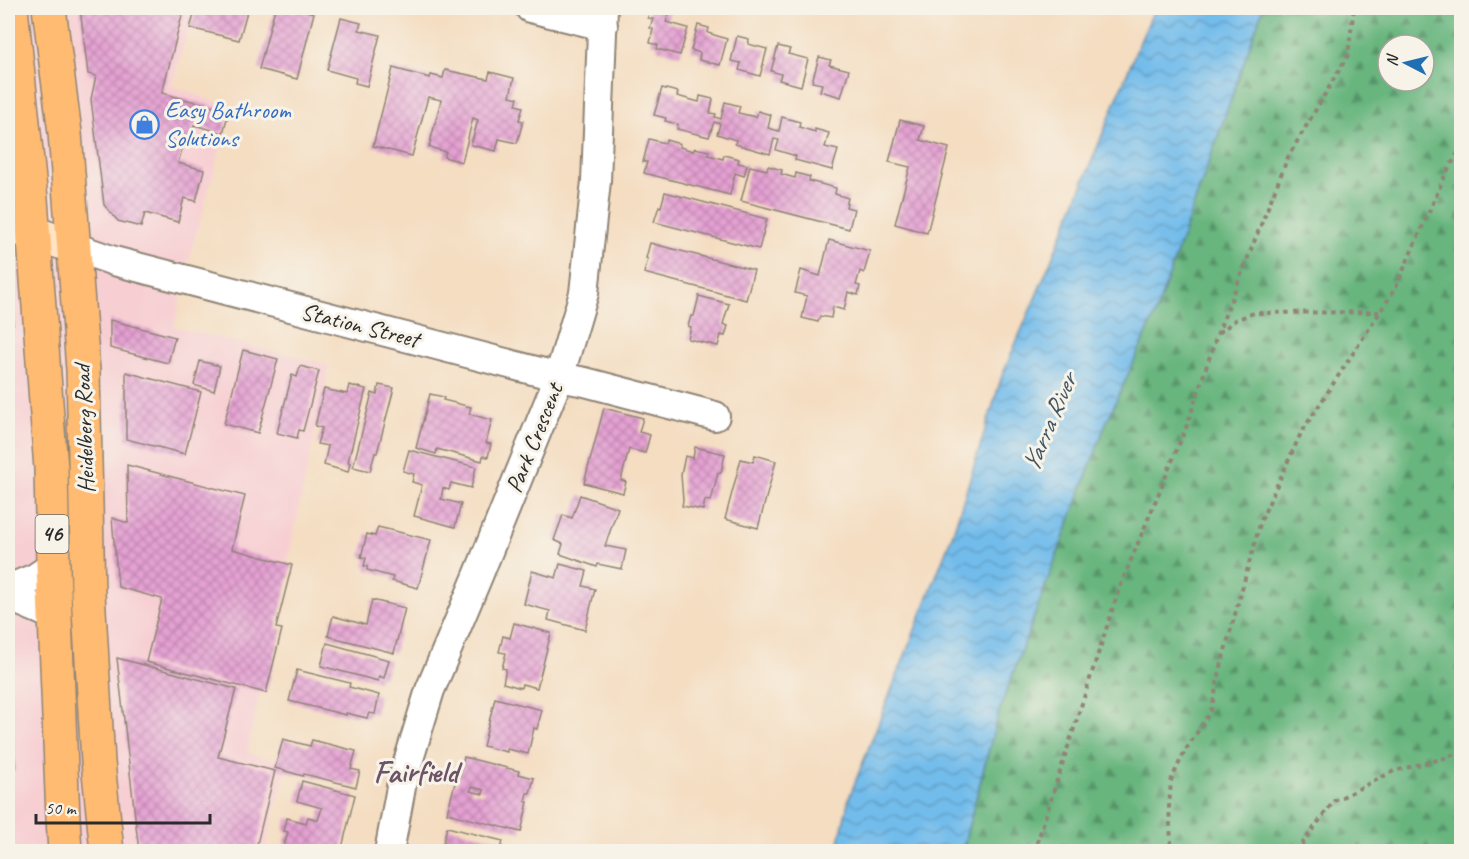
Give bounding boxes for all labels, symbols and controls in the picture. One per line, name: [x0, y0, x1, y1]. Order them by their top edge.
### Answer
north arrow: [1376, 33, 1436, 93]
text: N: [1382, 52, 1403, 67]
place label: Easy Bathroom Solutions: [165, 95, 291, 153]
shop icon: Easy Bathroom Solutions: [128, 108, 160, 140]
street label: Station Street: [298, 296, 425, 355]
street label: Heidelberg Road: [67, 361, 101, 494]
water label: Yarra River: [1014, 365, 1086, 477]
street label: Park Crescent: [499, 377, 570, 497]
road number: 46: [36, 515, 68, 553]
district label: Fairfield: [374, 753, 463, 791]
scale bar: [36, 787, 210, 825]
text: 50 m: [45, 797, 78, 819]

